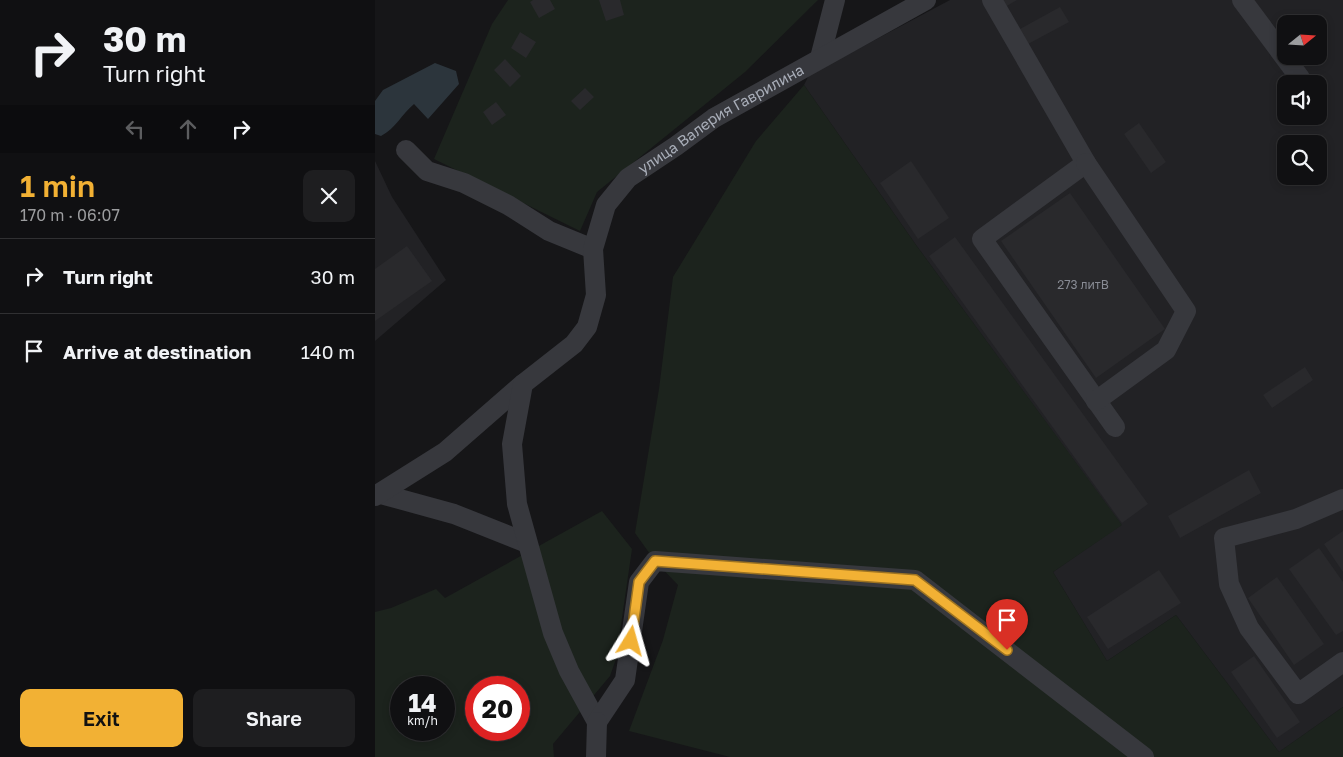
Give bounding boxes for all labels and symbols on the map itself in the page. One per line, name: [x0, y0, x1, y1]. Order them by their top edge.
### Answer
north arrow: [1277, 15, 1327, 65]
street label: улица Валерия Гаврилина: [634, 60, 807, 177]
house number: 273 литВ: [1057, 277, 1109, 292]
pin: [986, 599, 1028, 650]
position arrow: [604, 614, 656, 666]
speed limit sign: 20: [465, 676, 530, 741]

